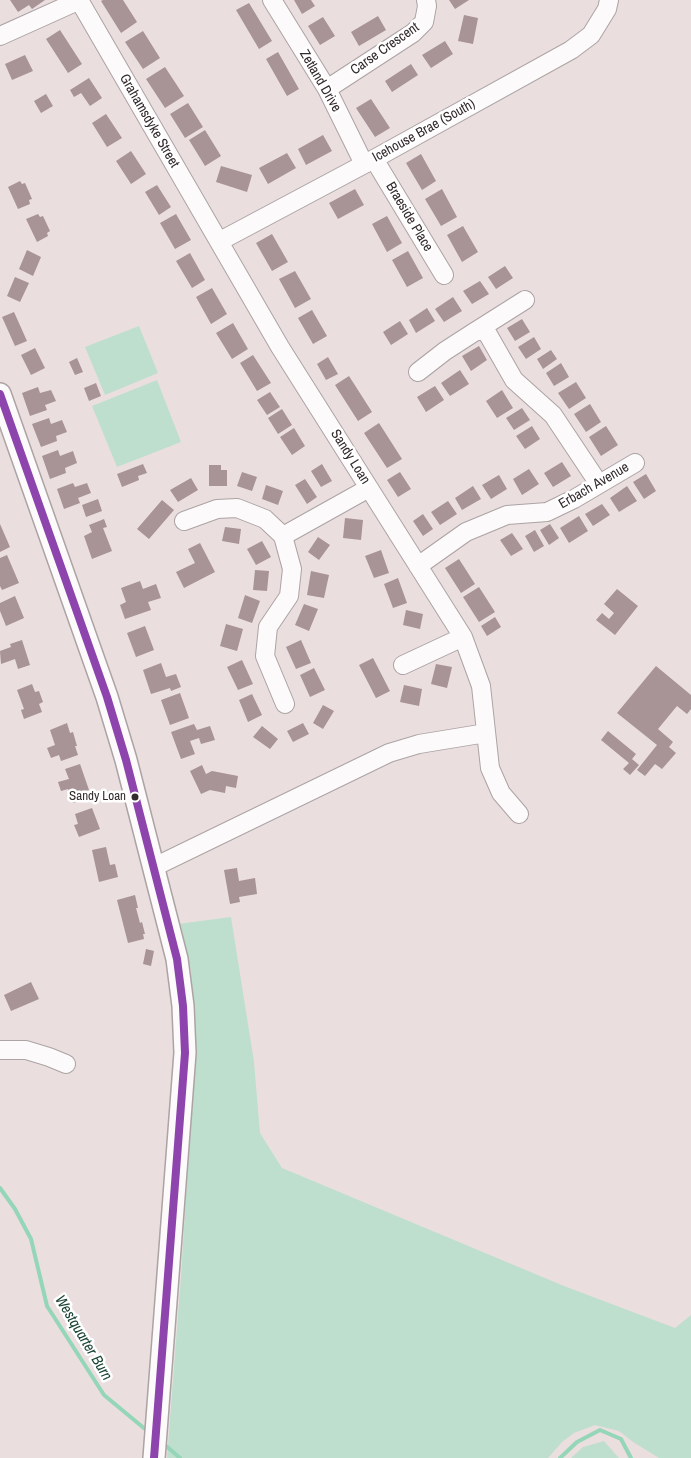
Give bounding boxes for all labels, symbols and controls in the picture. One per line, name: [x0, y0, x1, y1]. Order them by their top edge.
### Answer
street label: Carse Crescent: [348, 19, 422, 79]
street label: Zetland Drive: [295, 47, 345, 115]
street label: Grahamsdyke Street: [115, 71, 183, 171]
street label: Icehouse Brae (South): [370, 96, 478, 166]
street label: Braeside Place: [382, 179, 436, 255]
street label: Sandy Loan: [327, 427, 373, 487]
street label: Erbach Avenue: [556, 459, 632, 513]
place label: Sandy Loan: [69, 789, 126, 805]
marker: Sandy Loan: [130, 792, 140, 802]
water label: Westquarter Burn: [51, 1292, 115, 1384]

